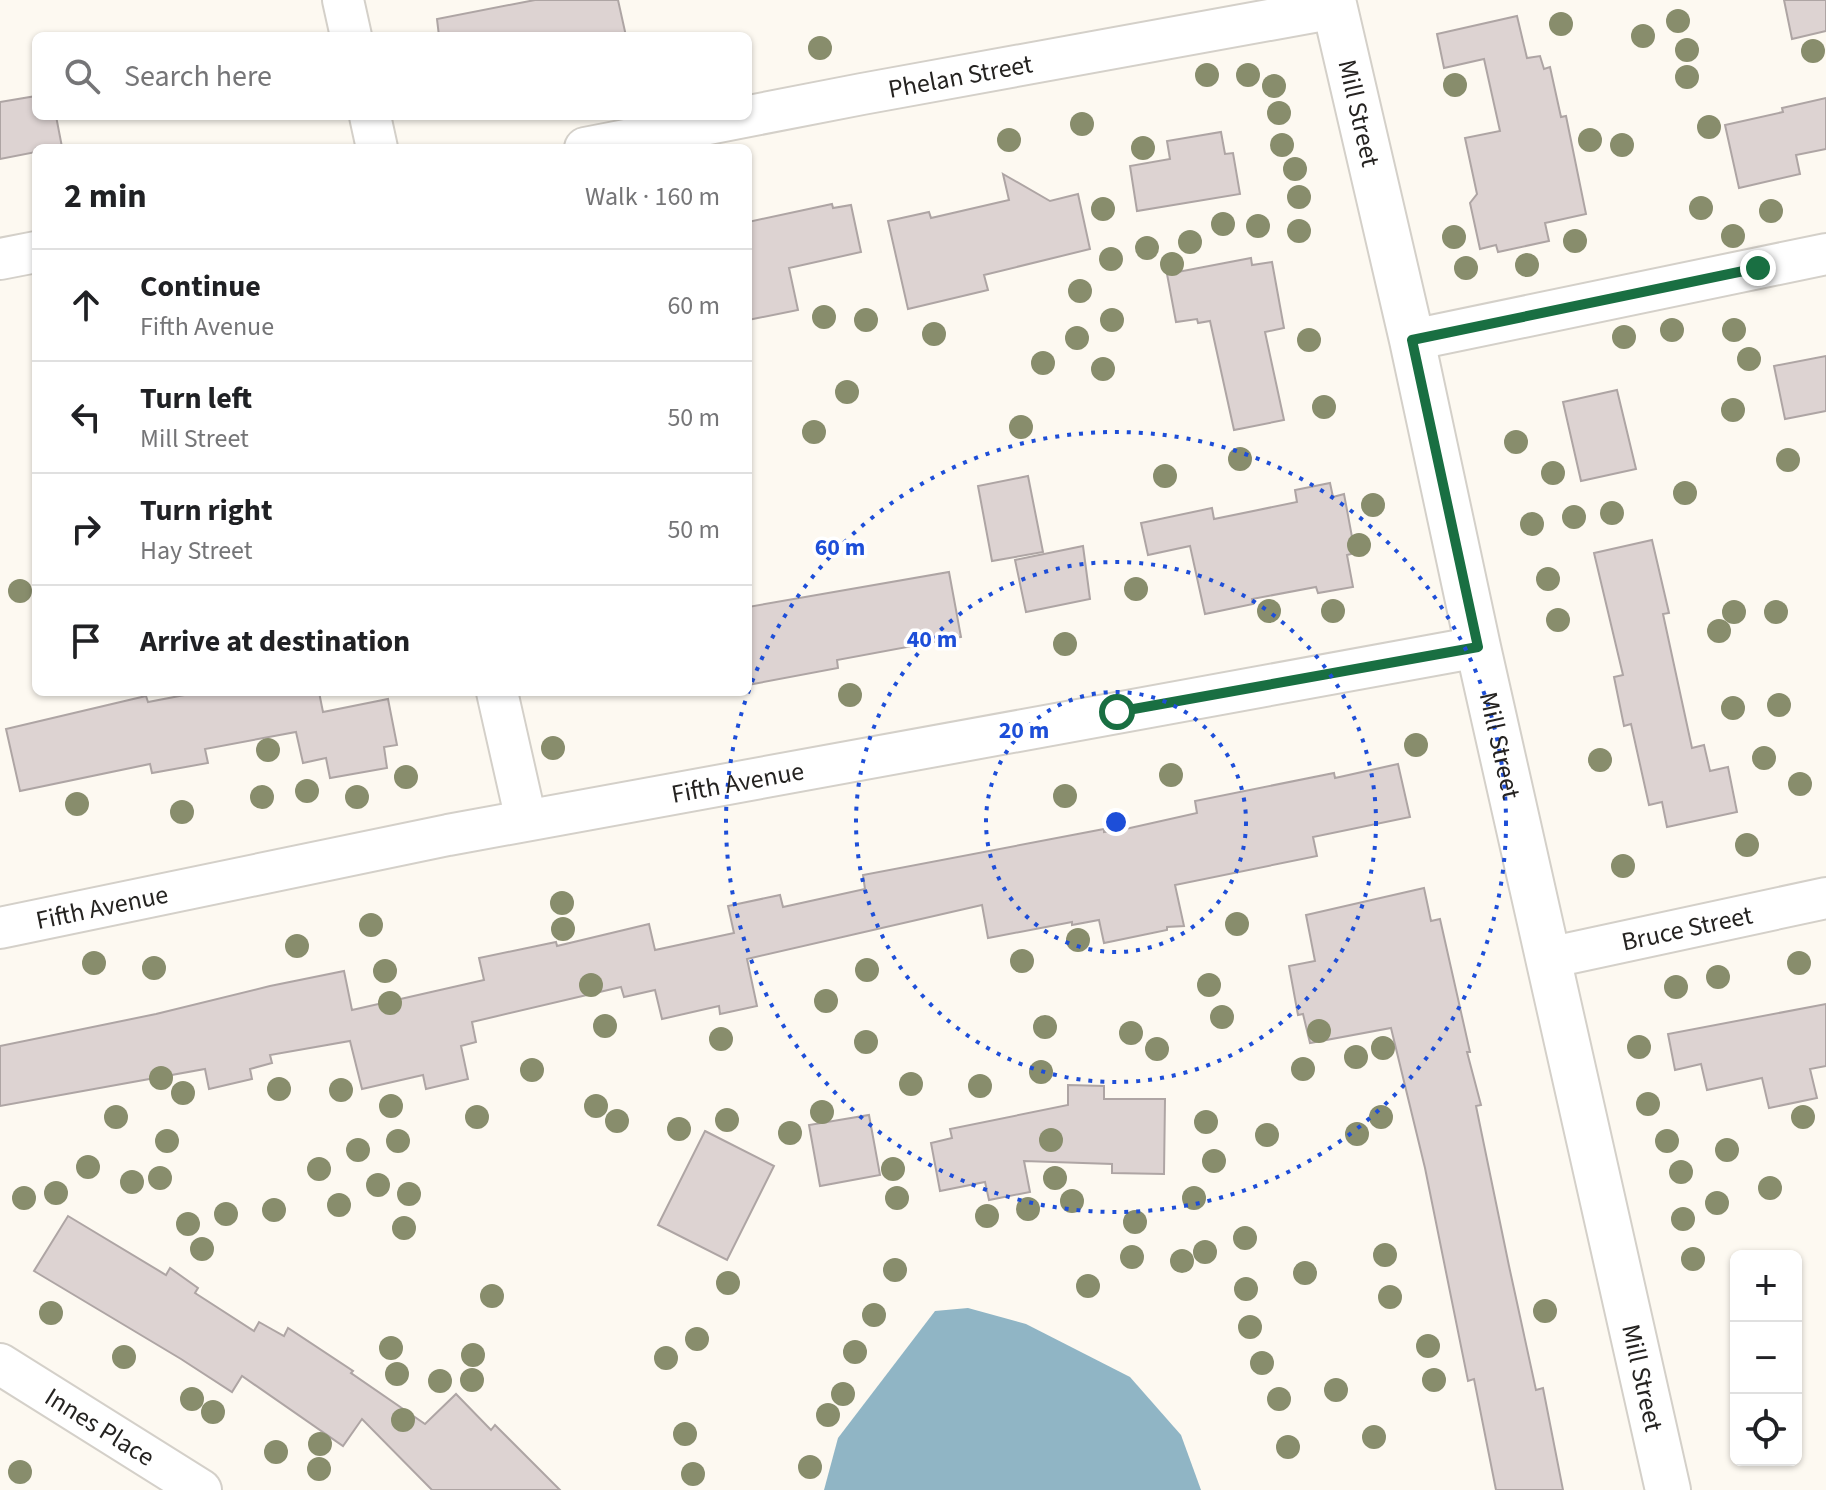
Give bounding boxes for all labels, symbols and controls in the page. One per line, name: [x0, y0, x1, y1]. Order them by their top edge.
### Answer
search box: [32, 32, 752, 120]
street label: Phelan Street: [885, 45, 1036, 108]
icon: search: [60, 54, 104, 98]
text: Search here: [124, 55, 272, 98]
street label: Mill Street: [1328, 56, 1389, 171]
text: 2 min: [64, 172, 147, 221]
text: Walk · 160 m: [585, 178, 720, 215]
route end: [1740, 250, 1776, 286]
text: Continue: [140, 265, 261, 308]
icon: ahead: [64, 283, 108, 327]
text: 60 m: [667, 287, 720, 324]
text: Fifth Avenue: [140, 308, 274, 345]
text: Turn left: [140, 377, 252, 420]
icon: left: [64, 395, 108, 439]
text: 50 m: [667, 399, 720, 436]
text: Mill Street: [140, 420, 249, 457]
text: Turn right: [140, 489, 272, 532]
icon: right: [64, 507, 108, 551]
text: 50 m: [667, 511, 720, 548]
text: 60 m: [815, 530, 865, 565]
text: Hay Street: [140, 532, 253, 569]
icon: arrive: [64, 619, 108, 663]
text: Arrive at destination: [140, 620, 410, 663]
text: 40 m: [907, 622, 957, 657]
street label: Mill Street: [1470, 688, 1530, 803]
route start: [1099, 694, 1135, 730]
text: 20 m: [999, 713, 1049, 748]
street label: Fifth Avenue: [668, 752, 807, 813]
centre of rings: [1102, 808, 1130, 836]
street label: Fifth Avenue: [32, 876, 171, 939]
street label: Bruce Street: [1618, 896, 1756, 961]
map controls: [1730, 1250, 1802, 1466]
button: +: [1730, 1250, 1802, 1322]
street label: Mill Street: [1612, 1320, 1672, 1435]
button: −: [1730, 1322, 1802, 1394]
street label: Innes Place: [38, 1379, 162, 1475]
button: locate: [1730, 1394, 1802, 1466]

